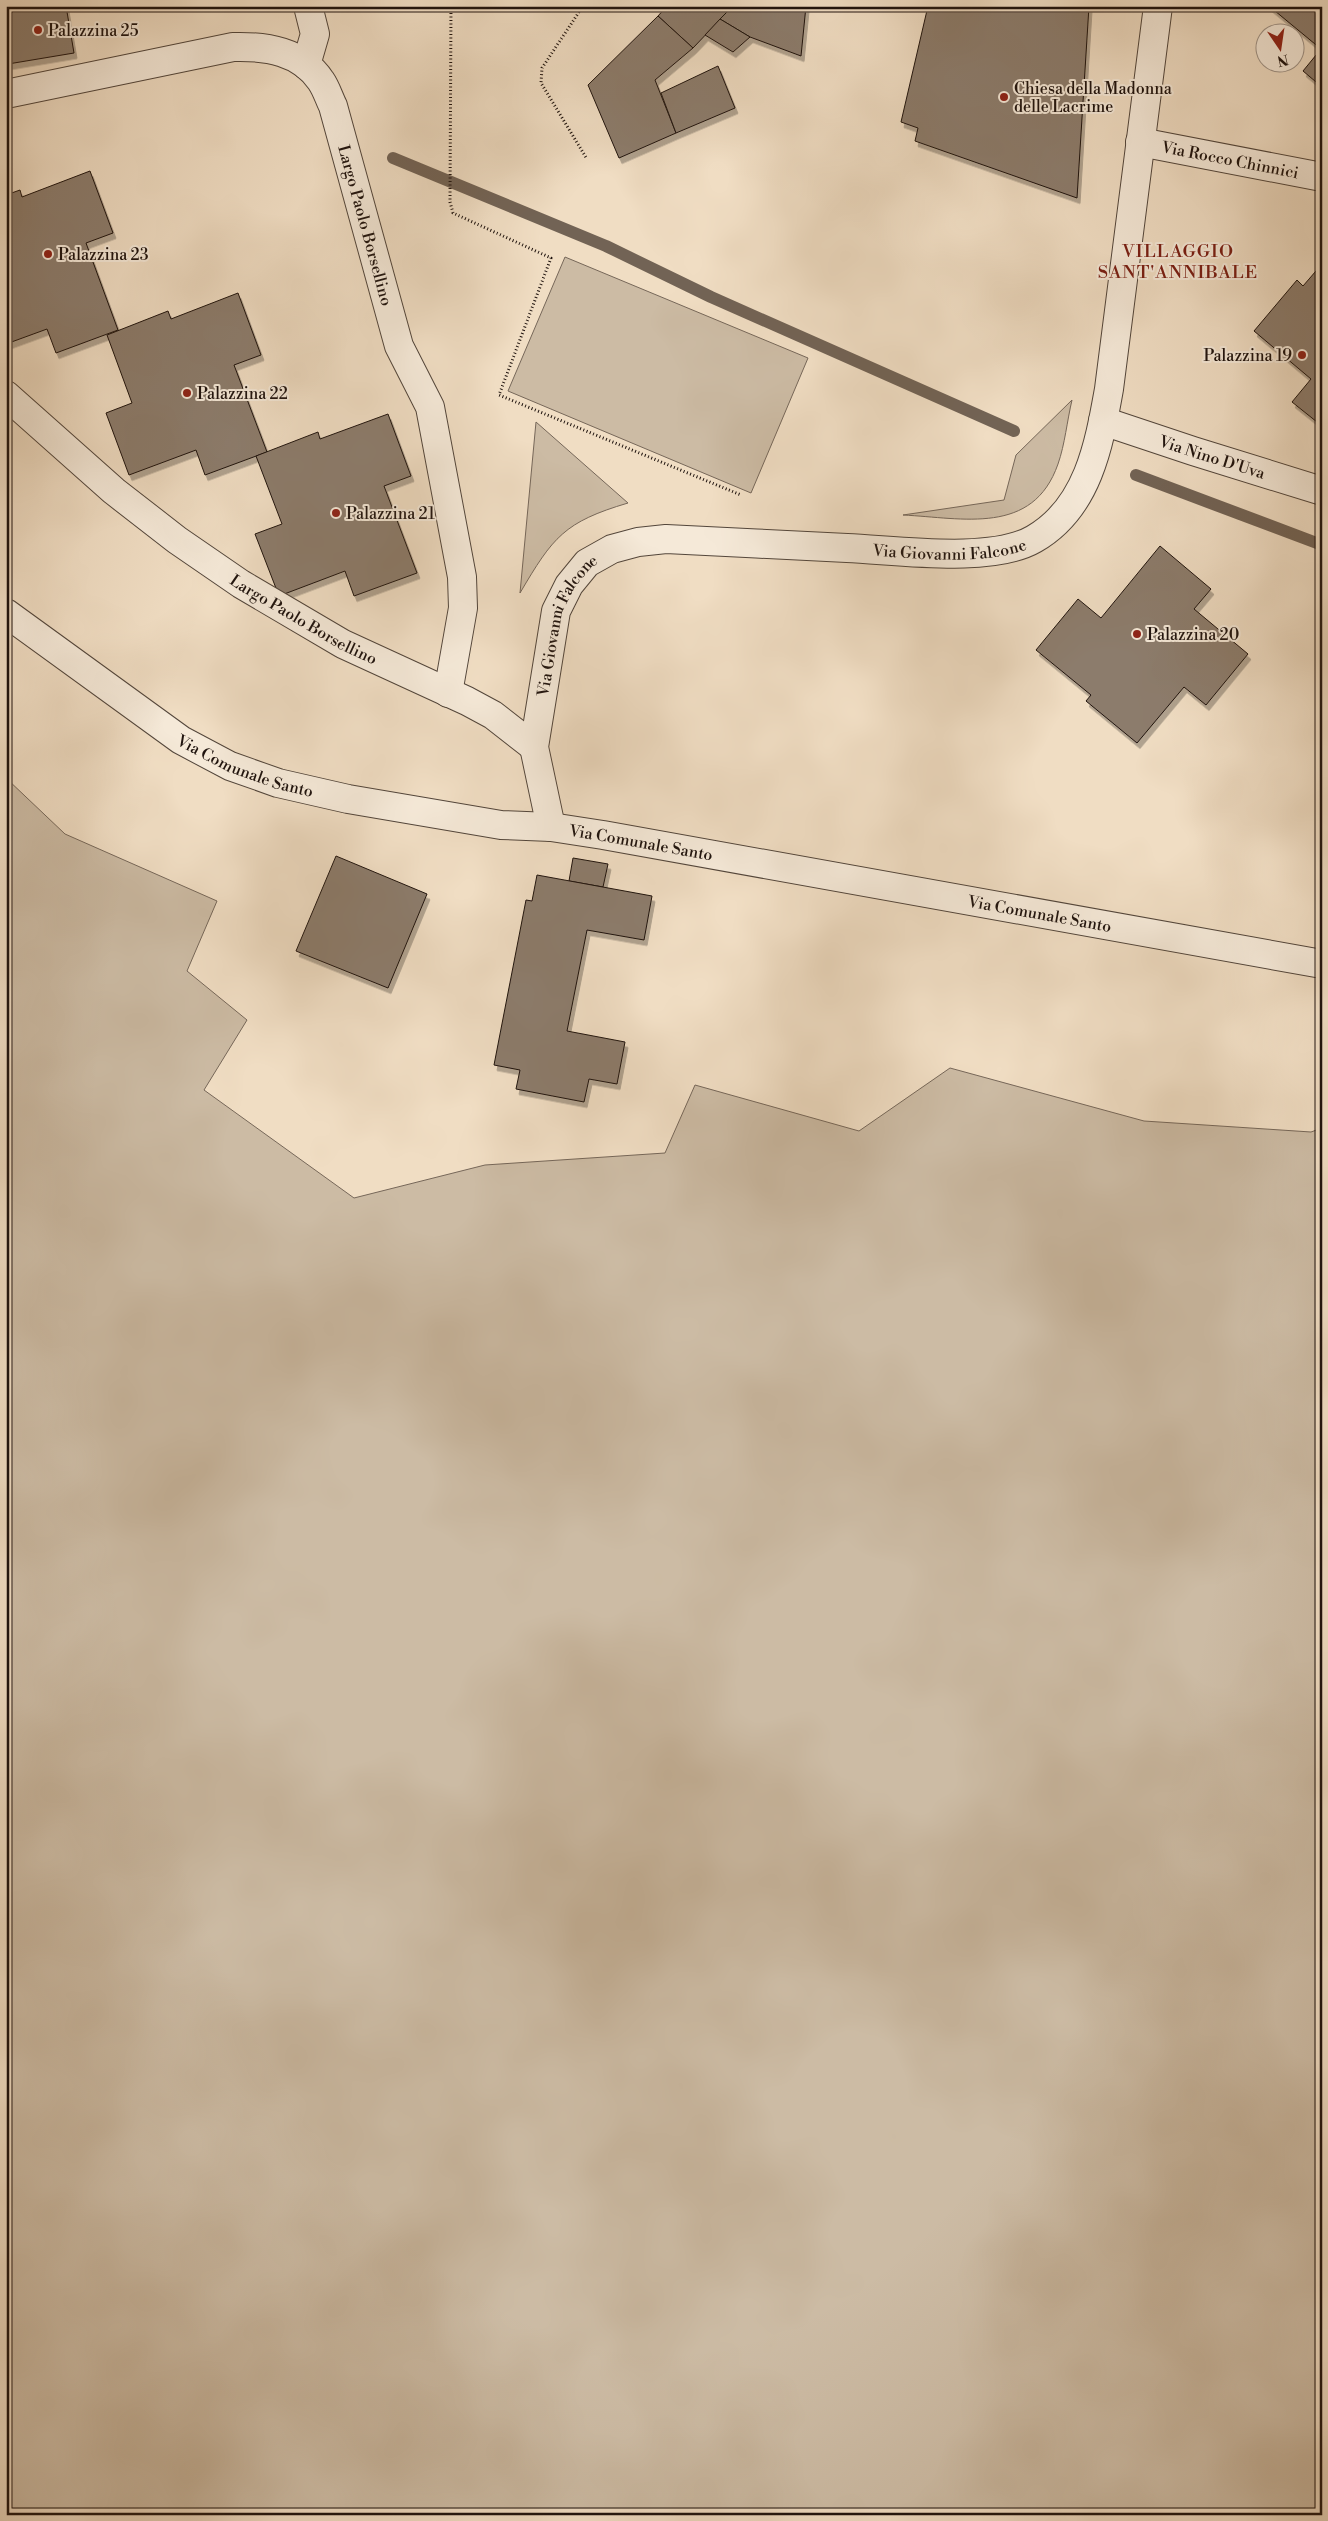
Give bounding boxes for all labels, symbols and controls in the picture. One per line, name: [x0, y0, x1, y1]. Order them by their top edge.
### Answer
place label: Palazzina 25: [48, 21, 139, 41]
north arrow: [1256, 22, 1306, 72]
marker: Palazzina 25: [32, 24, 44, 36]
text: N: [1275, 50, 1290, 70]
place label: Chiesa della Madonna delle Lacrime: [1014, 79, 1173, 117]
marker: Chiesa della Madonna delle Lacrime: [998, 91, 1010, 103]
street label: Via Rocco Chinnici: [1159, 137, 1300, 183]
street label: Largo Paolo Borsellino: [333, 143, 396, 308]
district label: VILLAGGIO SANT'ANNIBALE: [1098, 240, 1258, 284]
place label: Palazzina 23: [58, 245, 149, 265]
marker: Palazzina 23: [42, 248, 54, 260]
place label: Palazzina 19: [1203, 346, 1292, 366]
marker: Palazzina 19: [1296, 349, 1308, 361]
place label: Palazzina 22: [197, 384, 288, 404]
marker: Palazzina 22: [181, 387, 193, 399]
street label: Via Nino D'Uva: [1155, 431, 1268, 484]
place label: Palazzina 21: [346, 504, 435, 524]
marker: Palazzina 21: [330, 507, 342, 519]
street label: Via Giovanni Falcone: [871, 535, 1029, 565]
street label: Via Giovanni Falcone: [533, 550, 601, 699]
street label: Largo Paolo Borsellino: [226, 570, 380, 669]
place label: Palazzina 20: [1147, 625, 1239, 645]
marker: Palazzina 20: [1131, 628, 1143, 640]
street label: Via Comunale Santo: [172, 730, 315, 802]
street label: Via Comunale Santo: [567, 821, 714, 866]
street label: Via Comunale Santo: [965, 891, 1113, 937]

